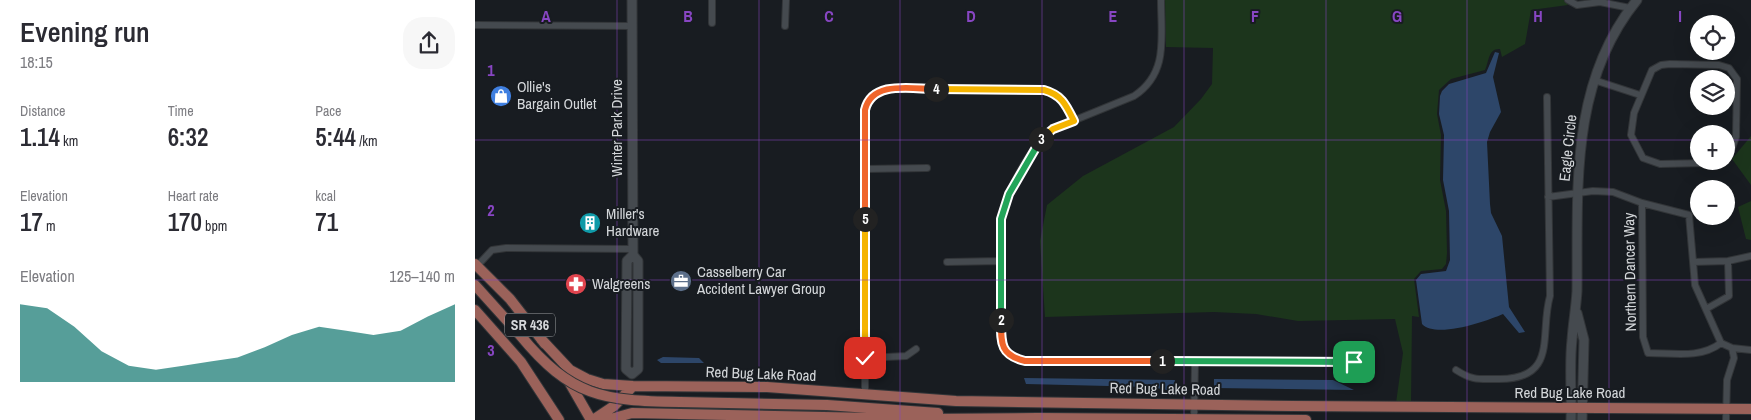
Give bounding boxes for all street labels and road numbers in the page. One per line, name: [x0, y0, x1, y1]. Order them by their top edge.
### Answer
street label: Winter Park Drive: [606, 79, 627, 177]
street label: Eagle Circle: [1554, 113, 1581, 182]
street label: Northern Dancer Way: [1618, 212, 1641, 331]
road number: SR 436: [505, 314, 555, 336]
street label: Red Bug Lake Road: [705, 361, 817, 386]
street label: Red Bug Lake Road: [1109, 377, 1221, 400]
street label: Red Bug Lake Road: [1515, 382, 1625, 403]

